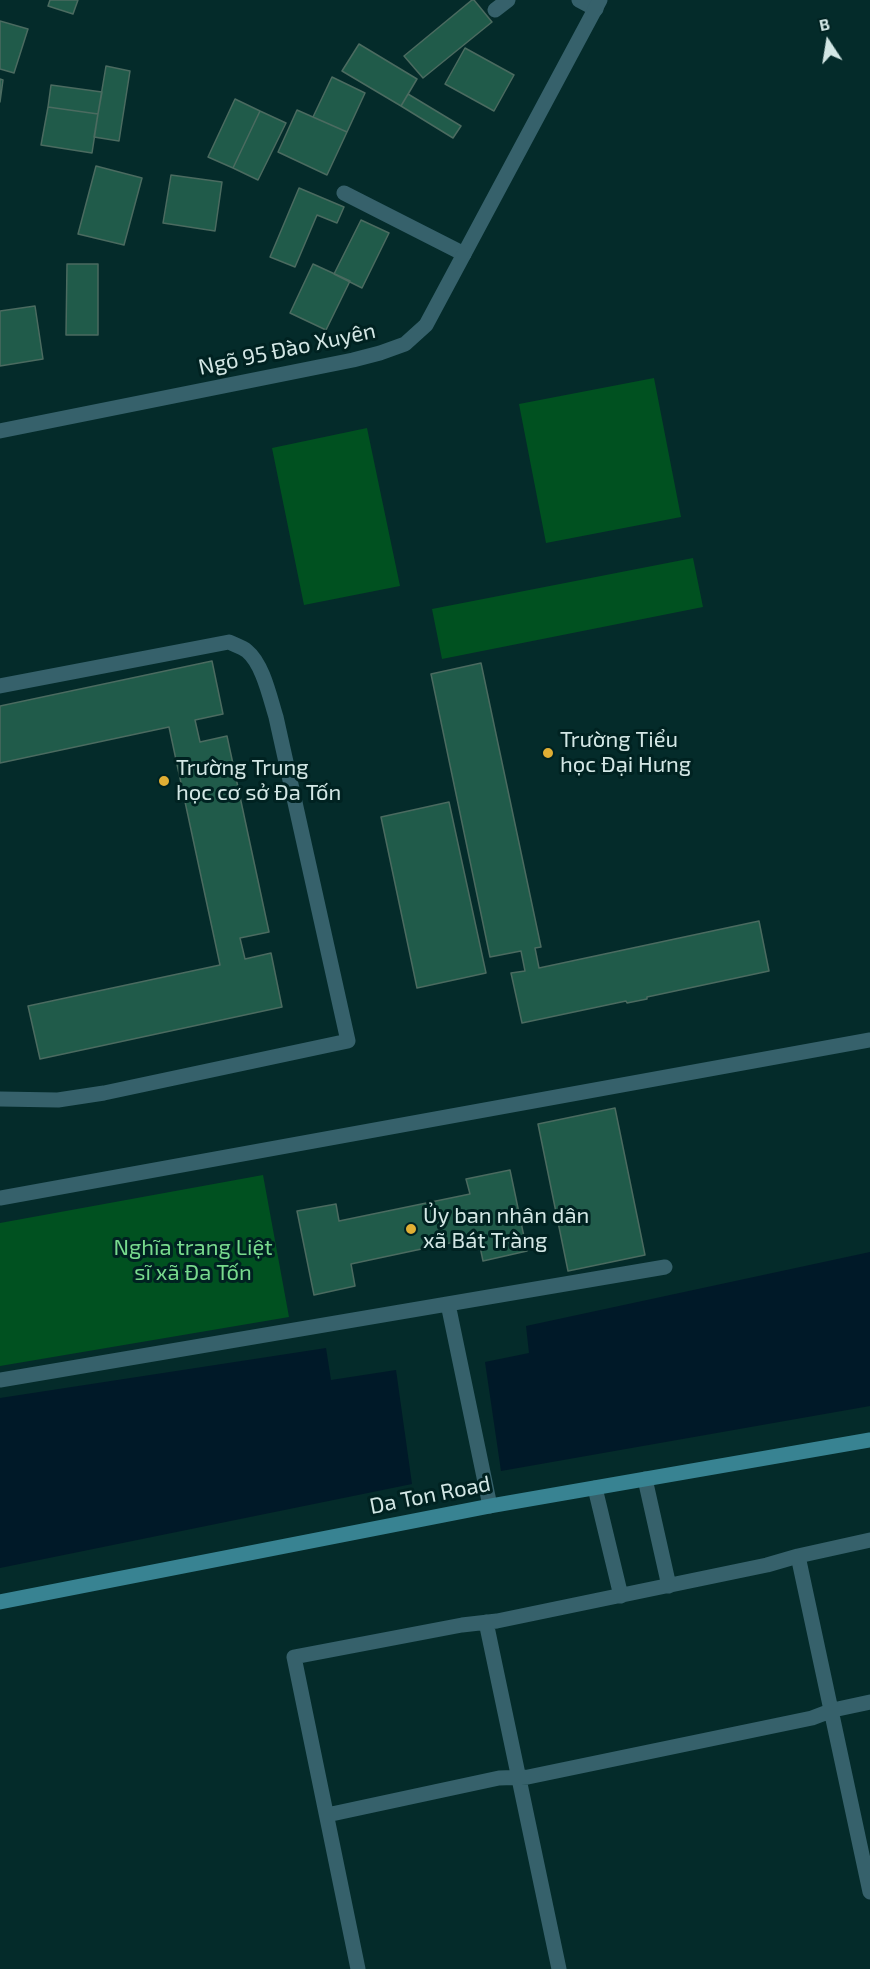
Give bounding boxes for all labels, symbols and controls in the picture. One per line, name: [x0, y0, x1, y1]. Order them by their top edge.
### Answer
north arrow: [798, 12, 858, 72]
text: B: [817, 14, 831, 34]
street label: Ngõ 95 Đào Xuyên: [196, 317, 378, 381]
place label: Trường Tiểu học Đại Hưng: [560, 727, 691, 778]
marker: Trường Tiểu học Đại Hưng: [541, 746, 555, 760]
place label: Trường Trung học cơ sở Đa Tốn: [176, 755, 341, 806]
marker: Trường Trung học cơ sở Đa Tốn: [157, 774, 171, 788]
place label: Ủy ban nhân dân xã Bát Tràng: [423, 1203, 589, 1254]
marker: Ủy ban nhân dân xã Bát Tràng: [404, 1222, 418, 1236]
park label: Nghĩa trang Liệt sĩ xã Đa Tốn: [113, 1235, 273, 1286]
street label: Da Ton Road: [367, 1470, 493, 1520]

